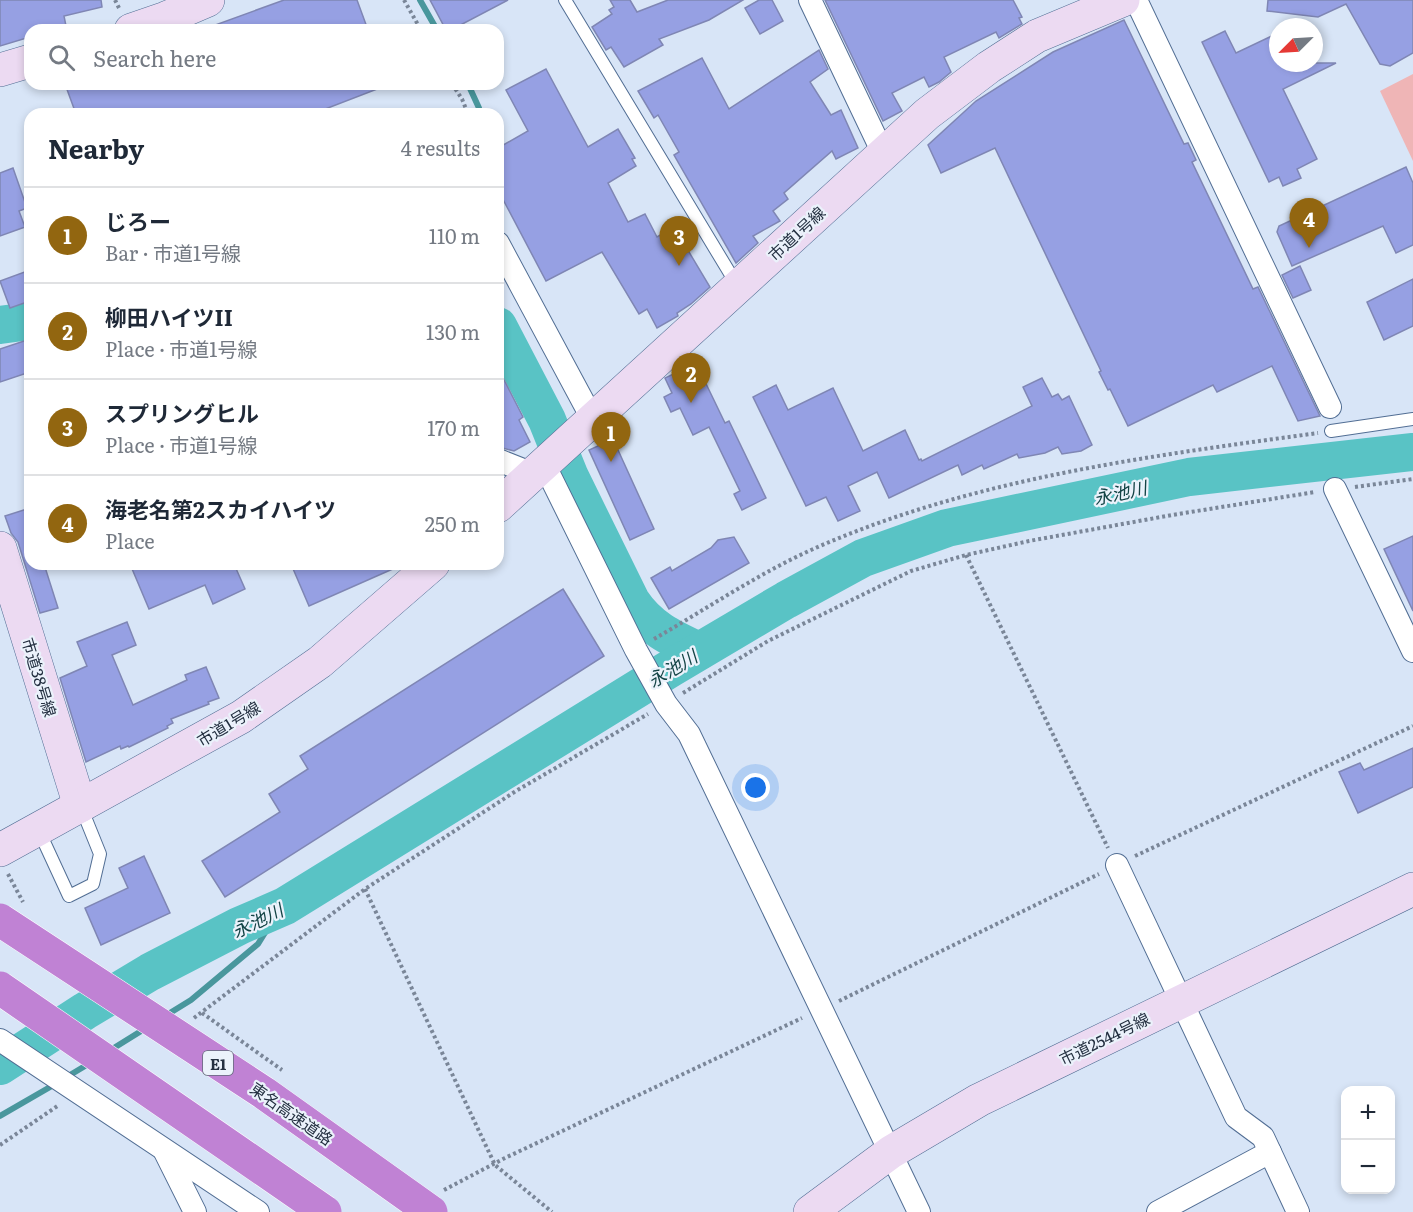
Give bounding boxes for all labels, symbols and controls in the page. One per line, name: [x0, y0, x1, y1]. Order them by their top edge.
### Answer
north arrow: [1269, 18, 1323, 72]
search box: [24, 24, 504, 90]
icon: search: [45, 41, 78, 74]
text: Search here: [93, 41, 216, 74]
text: Nearby: [48, 128, 144, 167]
text: 4 results: [401, 132, 480, 162]
pin: 4: [1290, 198, 1328, 248]
street label: 市道1号線: [762, 200, 830, 266]
text: じろー: [105, 204, 171, 237]
pin: 3: [660, 216, 698, 266]
text: 1: [63, 220, 72, 250]
text: 110 m: [429, 220, 480, 250]
text: Bar · 市道1号線: [105, 237, 241, 267]
text: 柳田ハイツII: [105, 300, 233, 333]
text: 2: [62, 316, 73, 346]
text: 130 m: [426, 316, 480, 346]
text: Place · 市道1号線: [105, 333, 257, 363]
pin: 2: [672, 354, 710, 403]
text: スプリングヒル: [105, 396, 259, 429]
text: 3: [62, 412, 73, 442]
text: 170 m: [427, 412, 480, 442]
pin: 1: [592, 412, 630, 462]
text: Place · 市道1号線: [105, 429, 257, 459]
water label: 永池川: [1091, 473, 1151, 511]
text: 海老名第2スカイハイツ: [105, 492, 336, 525]
text: 4: [61, 508, 74, 538]
text: 250 m: [425, 508, 480, 538]
text: Place: [105, 525, 155, 555]
street label: 市道38号線: [17, 635, 63, 719]
water label: 永池川: [642, 641, 704, 693]
street label: 市道1号線: [192, 695, 264, 751]
your location: [741, 773, 770, 802]
water label: 永池川: [227, 895, 289, 944]
street label: 市道2544号線: [1055, 1006, 1153, 1070]
road number: E1: [203, 1051, 233, 1075]
street label: 東名高速道路: [246, 1076, 338, 1150]
map controls: [1341, 1086, 1395, 1194]
button: +: [1341, 1086, 1395, 1140]
button: −: [1341, 1140, 1395, 1194]

